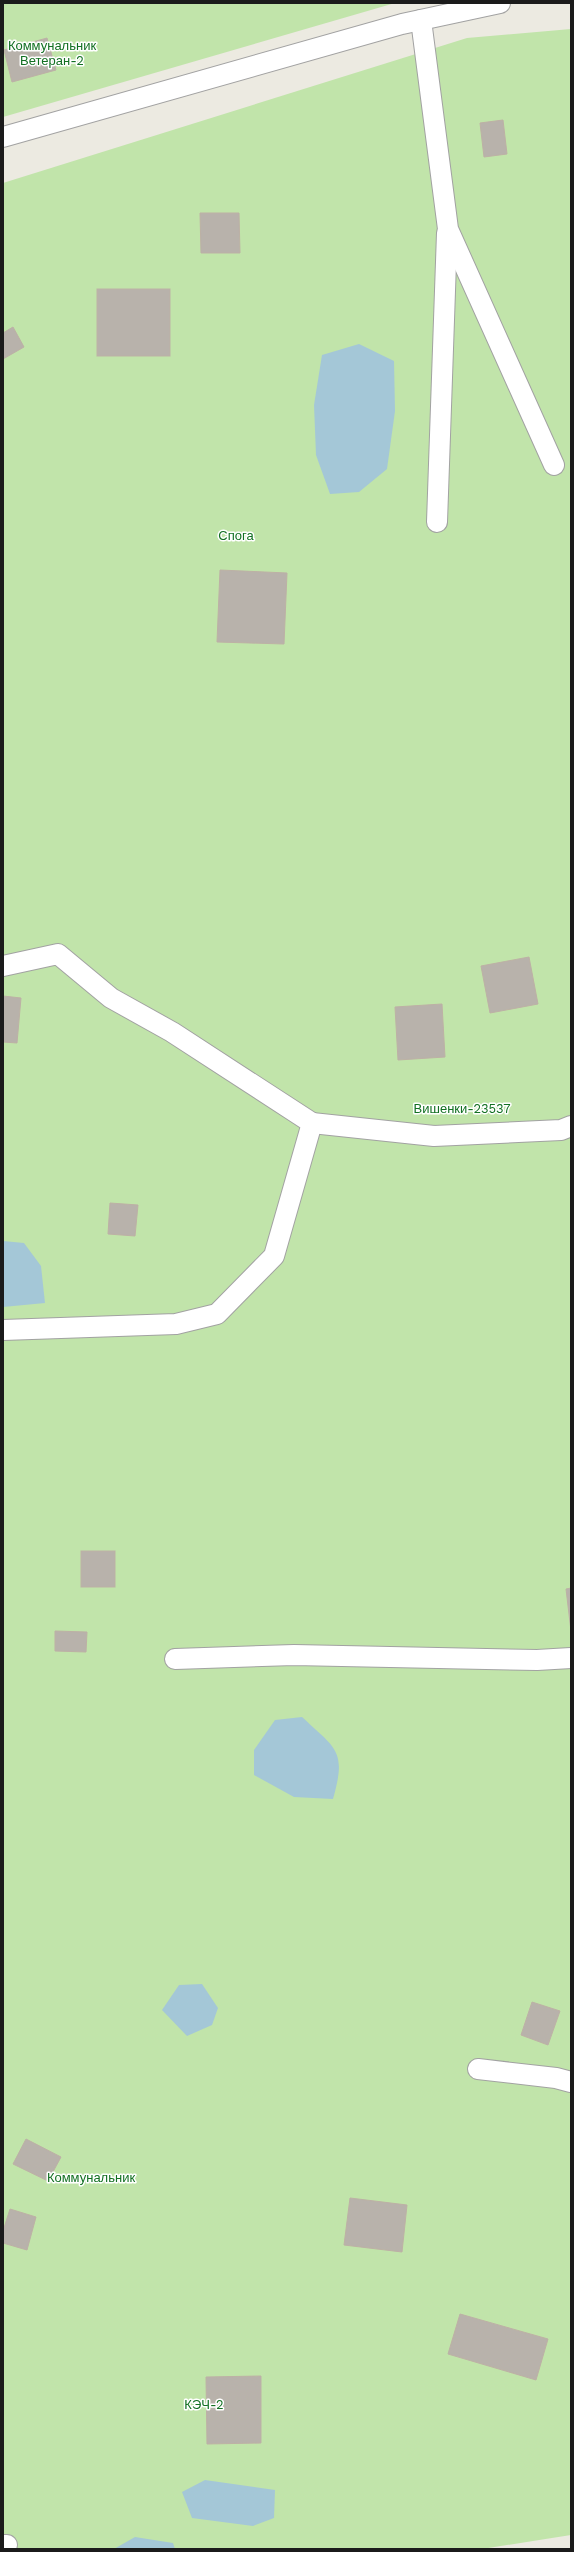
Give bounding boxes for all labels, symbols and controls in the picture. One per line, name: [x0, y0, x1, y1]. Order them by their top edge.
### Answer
park label: Коммунальник Ветеран-2: [8, 38, 96, 68]
park label: Спога: [218, 528, 254, 543]
park label: Вишенки-23537: [414, 1101, 510, 1116]
park label: Коммунальник: [47, 2170, 135, 2185]
park label: КЭЧ-2: [184, 2397, 224, 2412]

